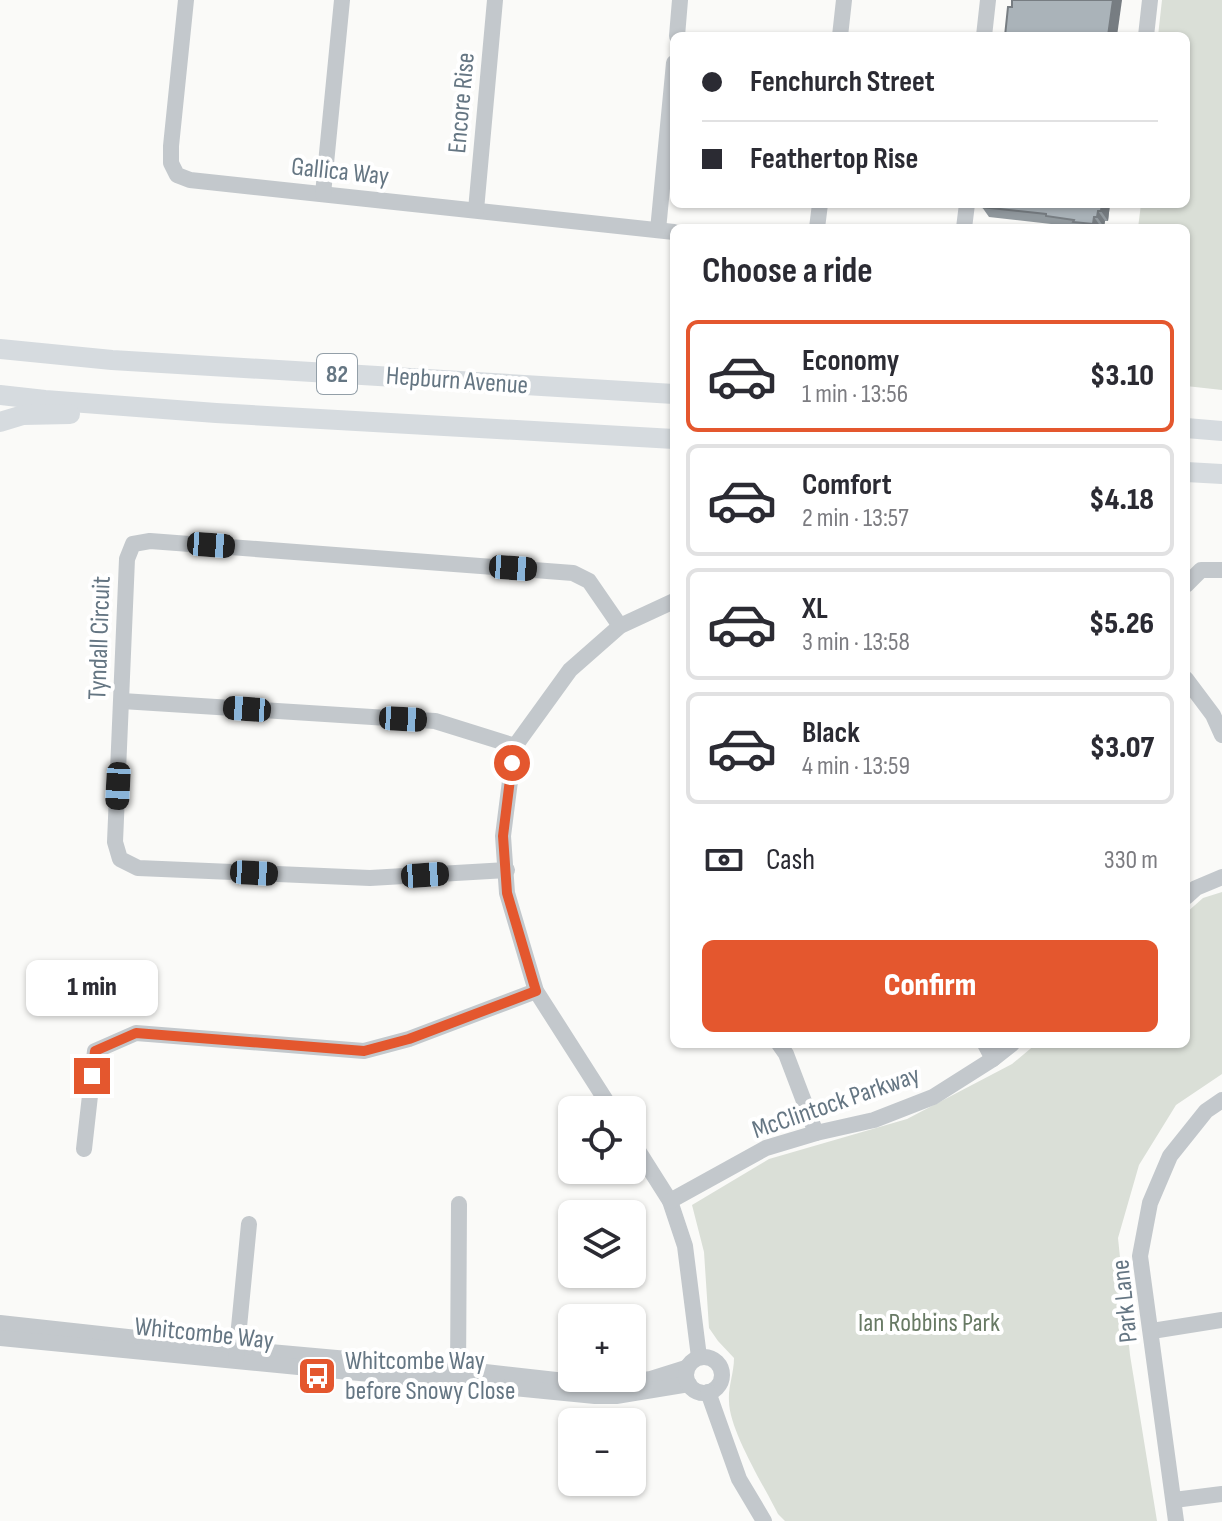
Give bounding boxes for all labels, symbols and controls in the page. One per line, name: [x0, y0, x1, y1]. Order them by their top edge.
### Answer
street label: Encore Rise: [442, 51, 482, 155]
text: Fenchurch Street: [750, 64, 935, 100]
text: Feathertop Rise: [750, 141, 918, 177]
street label: Gallica Way: [290, 151, 390, 193]
text: Choose a ride: [702, 250, 873, 293]
icon: car: [706, 340, 778, 412]
text: Economy: [802, 343, 899, 379]
road number: 82: [317, 354, 357, 394]
text: $3.10: [1090, 358, 1154, 394]
street label: Hepburn Avenue: [385, 361, 529, 401]
text: 1 min · 13:56: [802, 379, 908, 410]
icon: car: [706, 464, 778, 536]
text: Comfort: [802, 467, 892, 503]
text: $4.18: [1089, 482, 1154, 518]
text: 2 min · 13:57: [802, 503, 909, 534]
car: [186, 531, 236, 559]
car: [488, 554, 538, 582]
street label: Tyndall Circuit: [82, 576, 118, 700]
icon: car: [706, 588, 778, 660]
text: XL: [802, 591, 828, 627]
text: $5.26: [1089, 606, 1154, 642]
text: 3 min · 13:58: [802, 627, 910, 658]
car: [222, 695, 272, 723]
car: [378, 706, 428, 732]
icon: car: [706, 712, 778, 784]
text: Black: [802, 715, 860, 751]
text: $3.07: [1090, 730, 1154, 766]
route start: [494, 745, 530, 781]
text: 4 min · 13:59: [802, 751, 910, 782]
car: [105, 761, 131, 811]
icon: cash: [702, 838, 746, 882]
text: Cash: [766, 842, 815, 878]
text: 330 m: [1104, 845, 1158, 876]
car: [229, 860, 279, 886]
car: [400, 861, 450, 889]
button: Confirm: [702, 940, 1158, 1032]
callout: 1 min: [26, 960, 158, 1016]
text: 1 min: [67, 972, 117, 1003]
route end: [74, 1058, 110, 1094]
street label: McClintock Parkway: [748, 1060, 924, 1146]
map controls: [558, 1096, 646, 1496]
button: locate: [558, 1096, 646, 1184]
button: layers: [558, 1200, 646, 1288]
street label: Park Lane: [1105, 1258, 1145, 1344]
button: +: [558, 1304, 646, 1392]
park label: Ian Robbins Park: [858, 1308, 1000, 1339]
street label: Whitcombe Way: [133, 1311, 275, 1357]
place label: Whitcombe Way before Snowy Close: [345, 1346, 515, 1407]
bus stop icon: Whitcombe Way before Snowy Close: [296, 1355, 338, 1397]
button: −: [558, 1408, 646, 1496]

